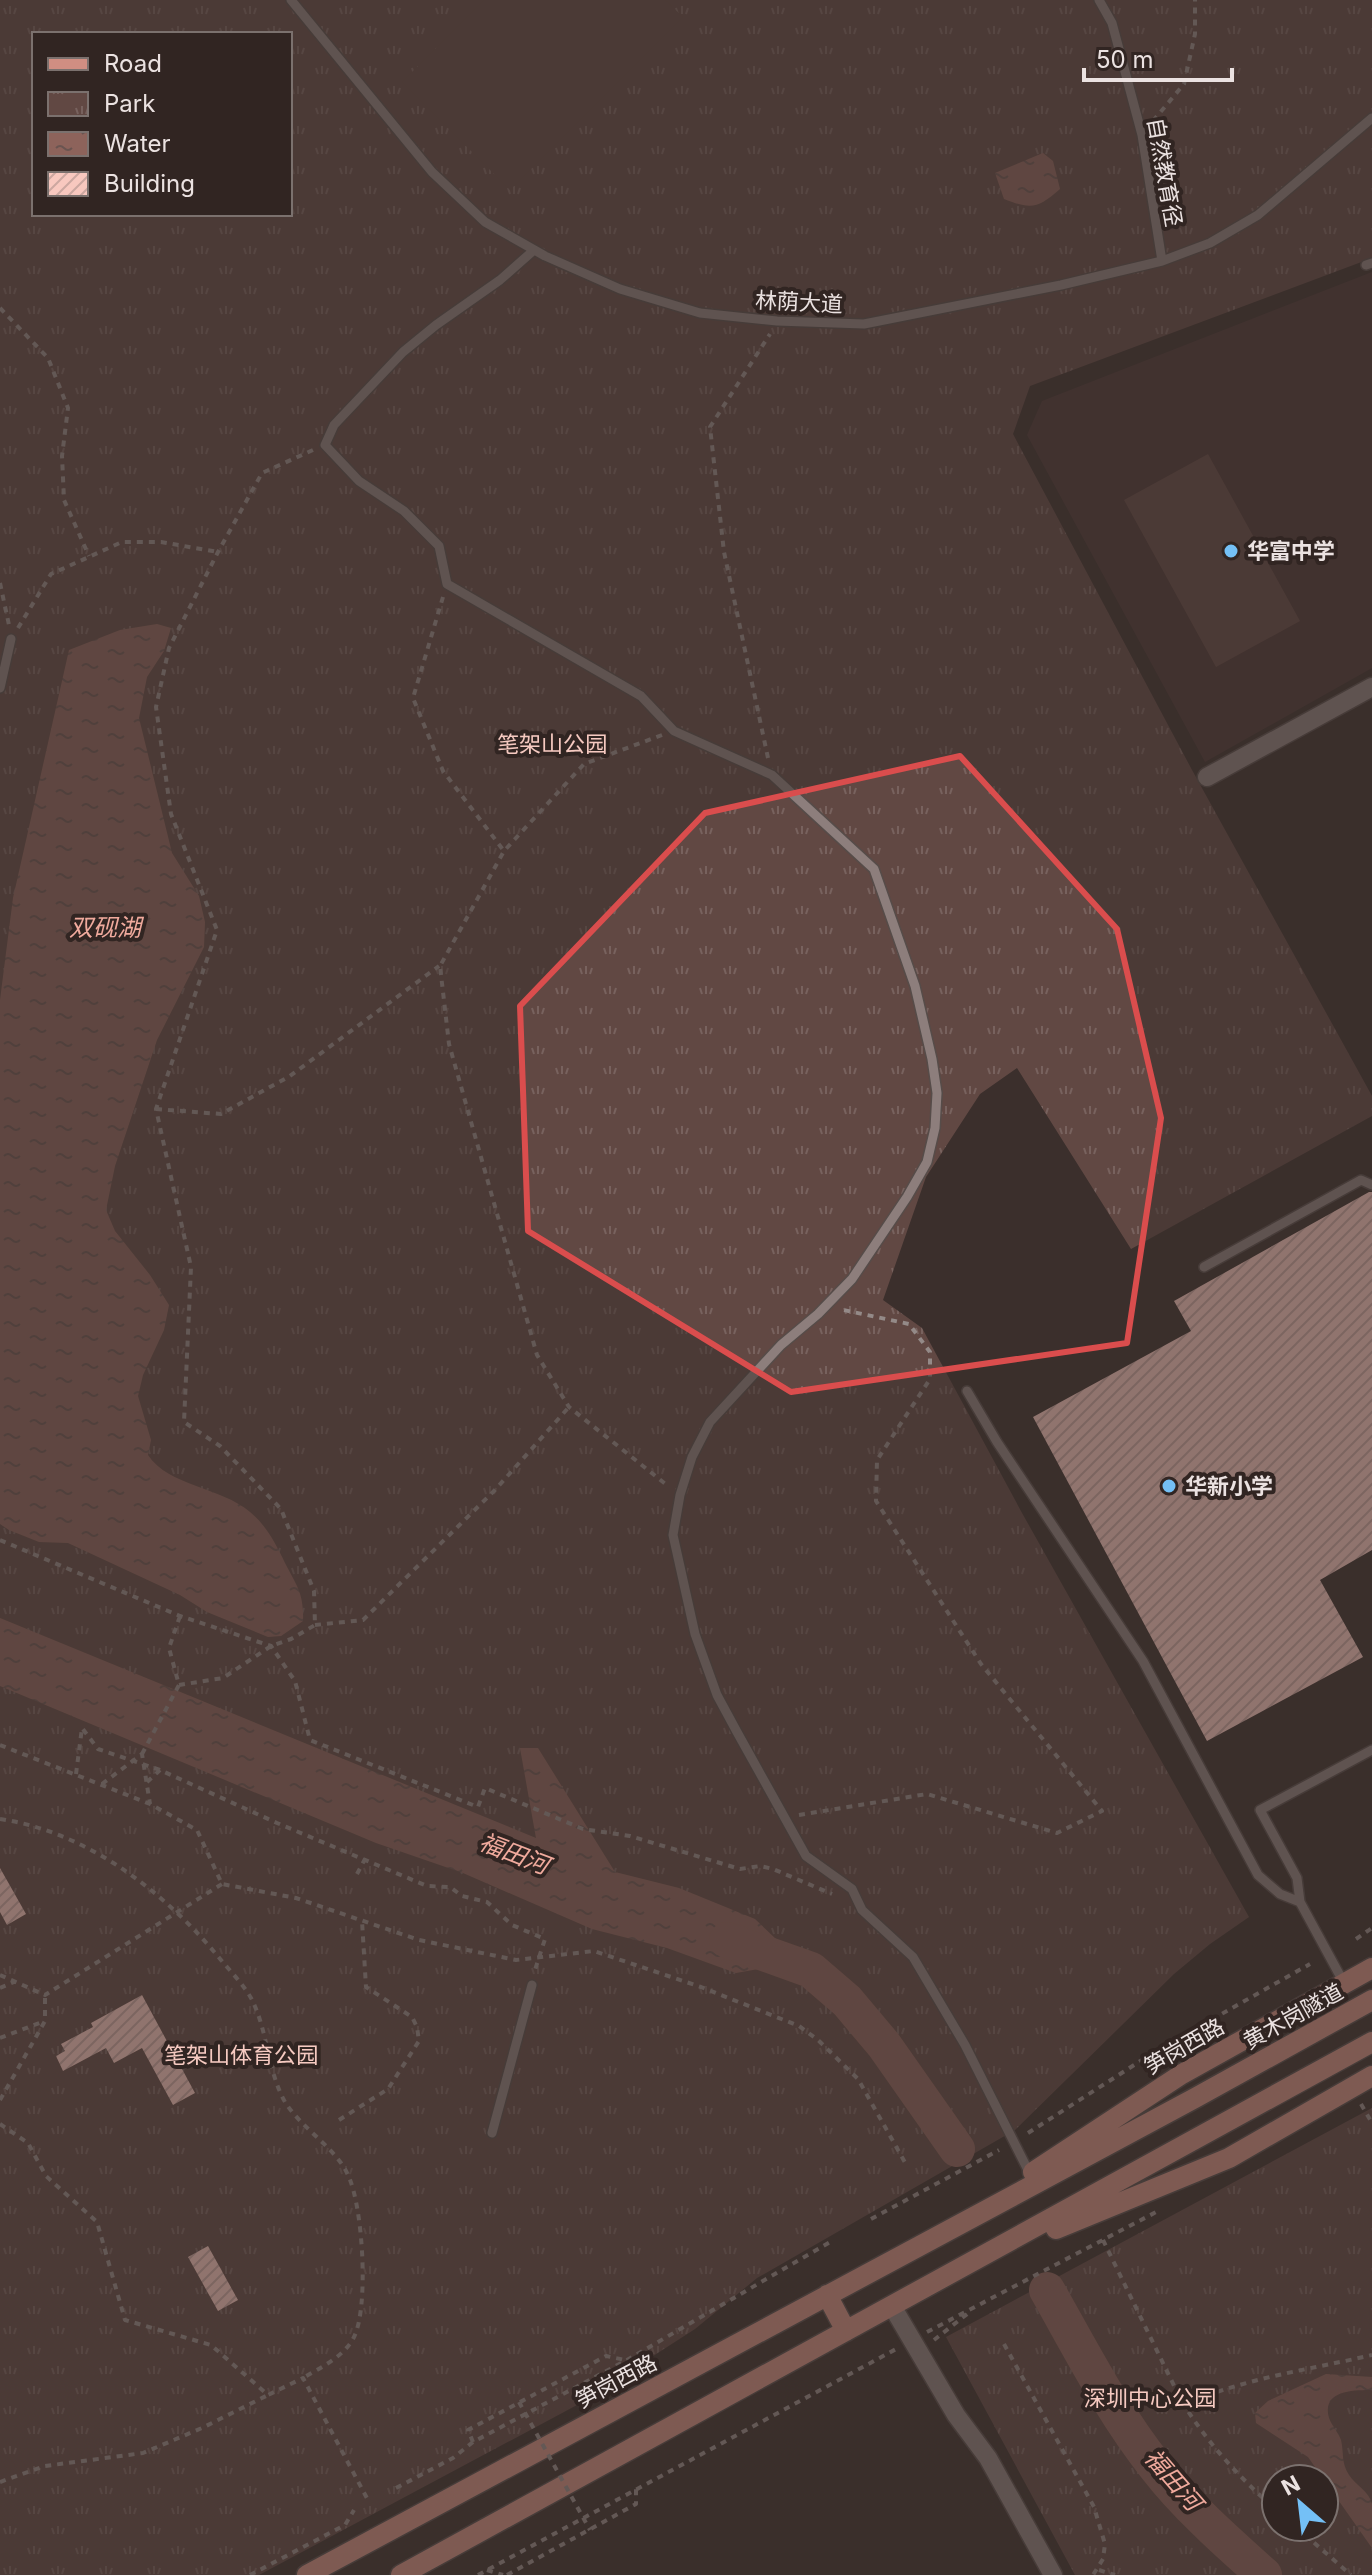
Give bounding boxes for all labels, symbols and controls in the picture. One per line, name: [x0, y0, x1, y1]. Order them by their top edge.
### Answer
legend: [32, 32, 292, 216]
scale bar: [1084, 32, 1232, 82]
text: 50 m: [1096, 45, 1154, 74]
text: Road: [104, 49, 162, 78]
text: Park: [104, 89, 155, 118]
street label: 自然教育径: [1143, 116, 1187, 228]
text: Water: [104, 129, 171, 158]
text: Building: [104, 169, 195, 198]
street label: 林荫大道: [754, 287, 844, 317]
place label: 华富中学: [1247, 538, 1335, 564]
marker: 华富中学: [1222, 542, 1240, 560]
park label: 笔架山公园: [497, 731, 607, 757]
water label: 双砚湖: [69, 913, 145, 942]
place label: 华新小学: [1185, 1473, 1273, 1499]
marker: 华新小学: [1160, 1477, 1178, 1495]
water label: 福田河: [475, 1827, 557, 1881]
street label: 黄木岗隧道: [1239, 1978, 1347, 2054]
street label: 笋岗西路: [1139, 2013, 1229, 2079]
park label: 笔架山体育公园: [164, 2042, 318, 2068]
street label: 笋岗西路: [571, 2349, 661, 2413]
park label: 深圳中心公园: [1084, 2385, 1216, 2411]
water label: 福田河: [1139, 2443, 1211, 2519]
north arrow: [1260, 2463, 1340, 2543]
text: N: [1277, 2470, 1304, 2501]

